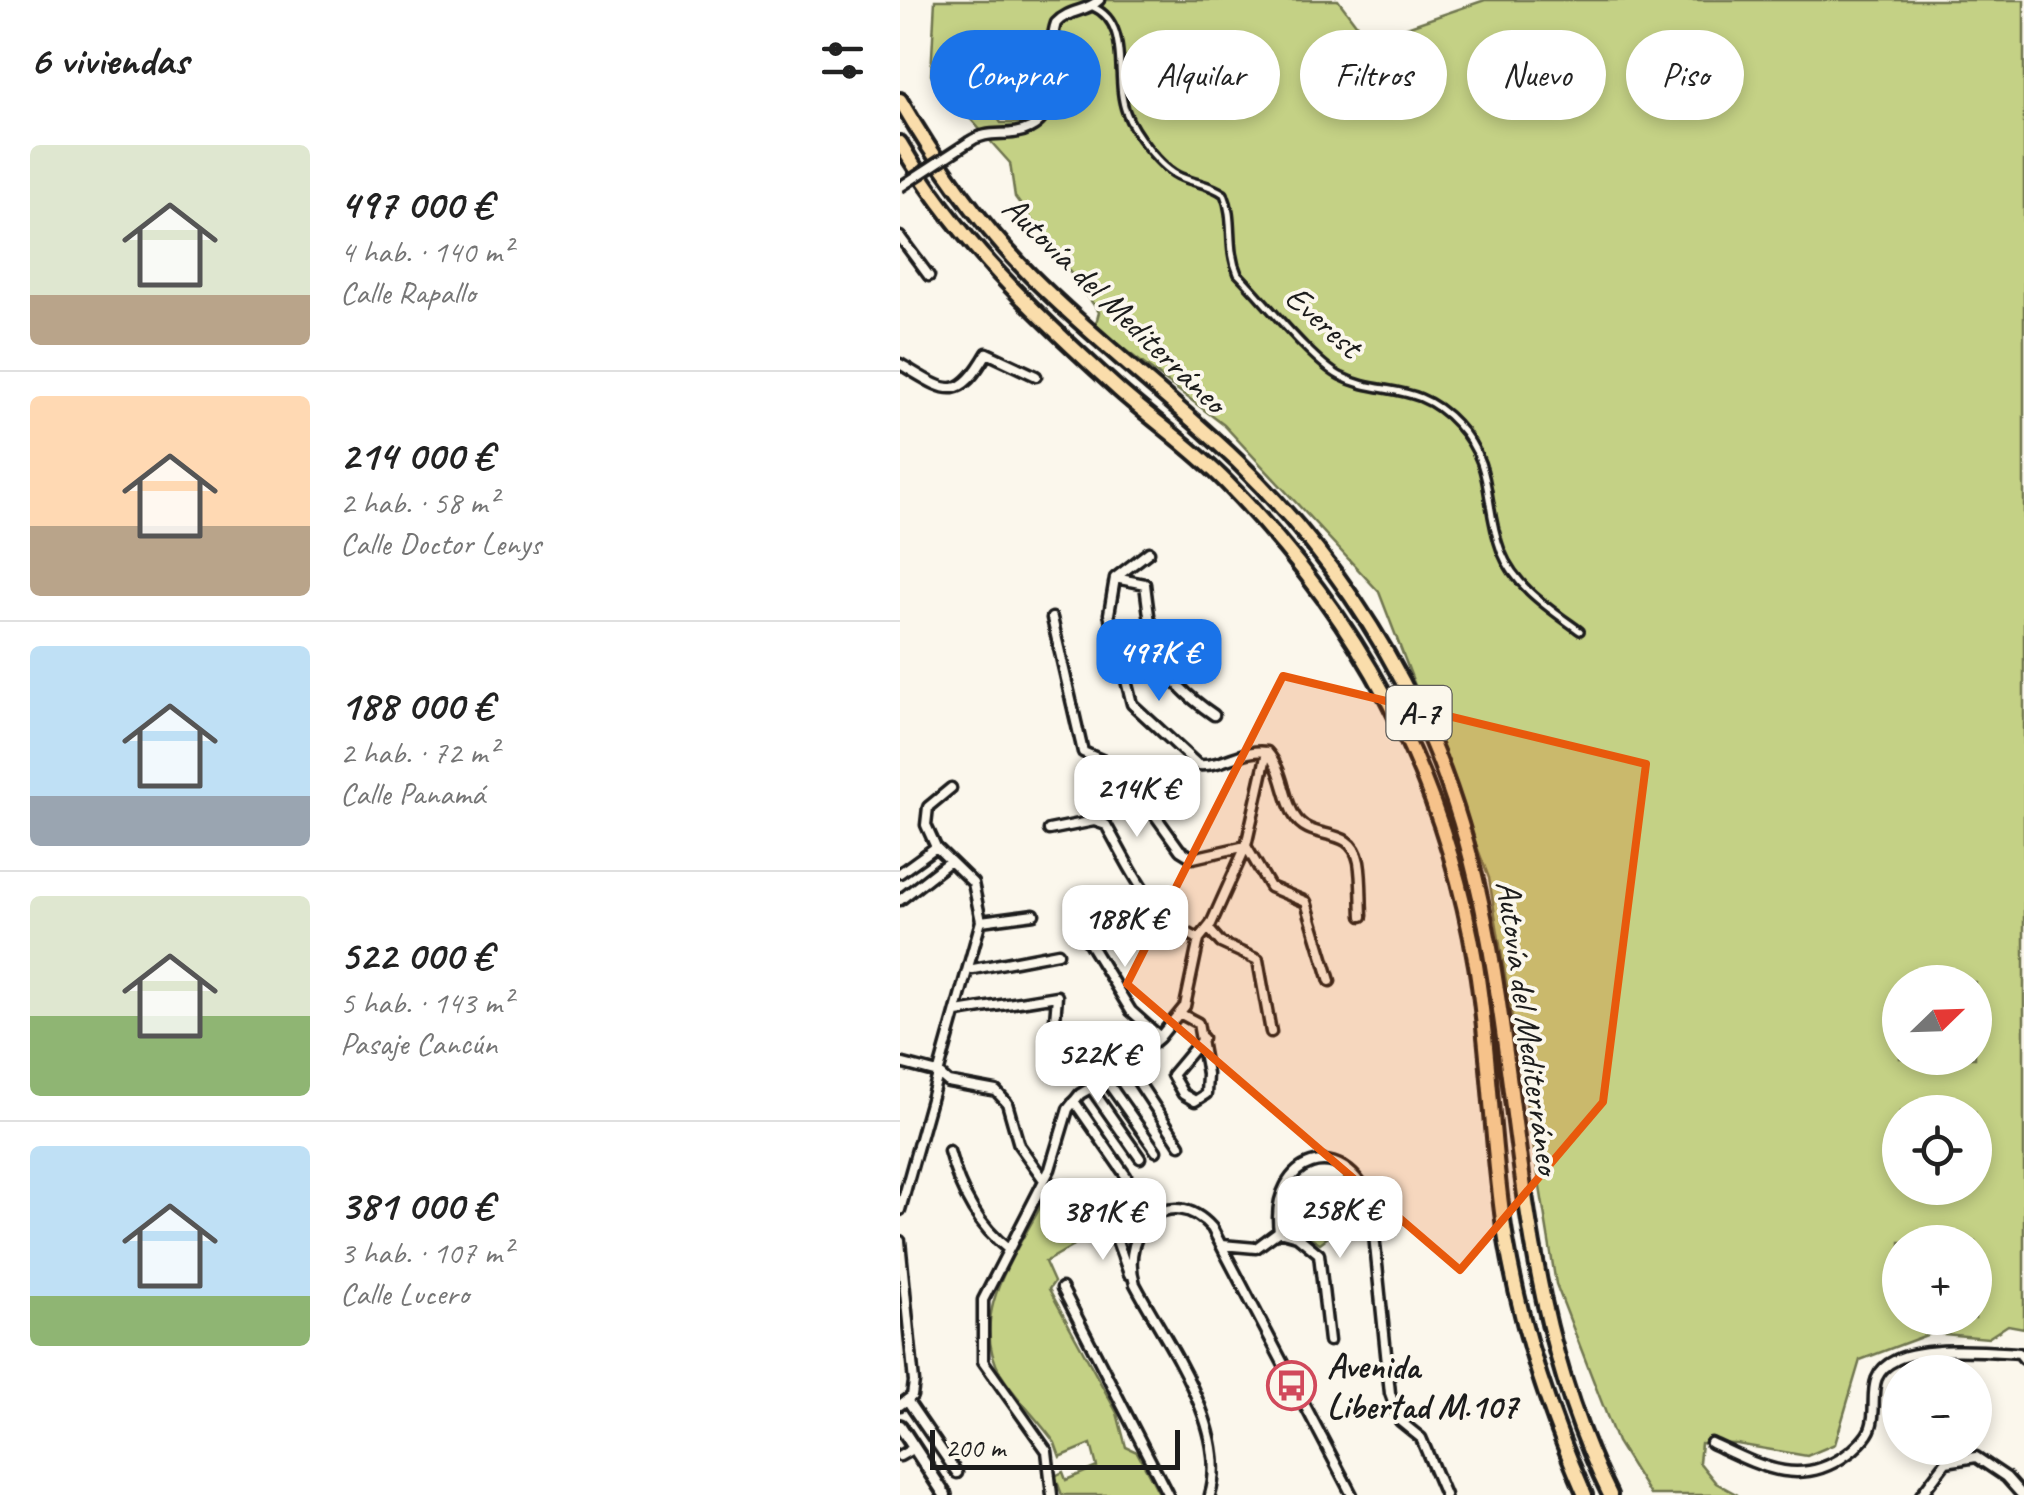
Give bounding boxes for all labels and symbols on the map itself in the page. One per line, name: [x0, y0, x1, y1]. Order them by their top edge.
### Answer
street label: Autovía del Mediterráneo: [993, 186, 1239, 426]
street label: Everest: [1276, 275, 1374, 370]
pin: 497K €: [1078, 619, 1240, 704]
road number: A-7: [1386, 686, 1452, 740]
pin: 214K €: [1056, 755, 1218, 840]
street label: Autovía del Mediterráneo: [1486, 878, 1572, 1180]
pin: 188K €: [1044, 885, 1206, 970]
north arrow: [1882, 965, 1992, 1075]
pin: 522K €: [1017, 1021, 1179, 1106]
pin: 258K €: [1259, 1176, 1421, 1261]
pin: 381K €: [1022, 1178, 1184, 1263]
place label: Avenida Libertad M.107: [1327, 1344, 1521, 1429]
bus stop icon: Avenida Libertad M.107: [1266, 1360, 1318, 1412]
scale bar: [930, 1425, 1180, 1470]

